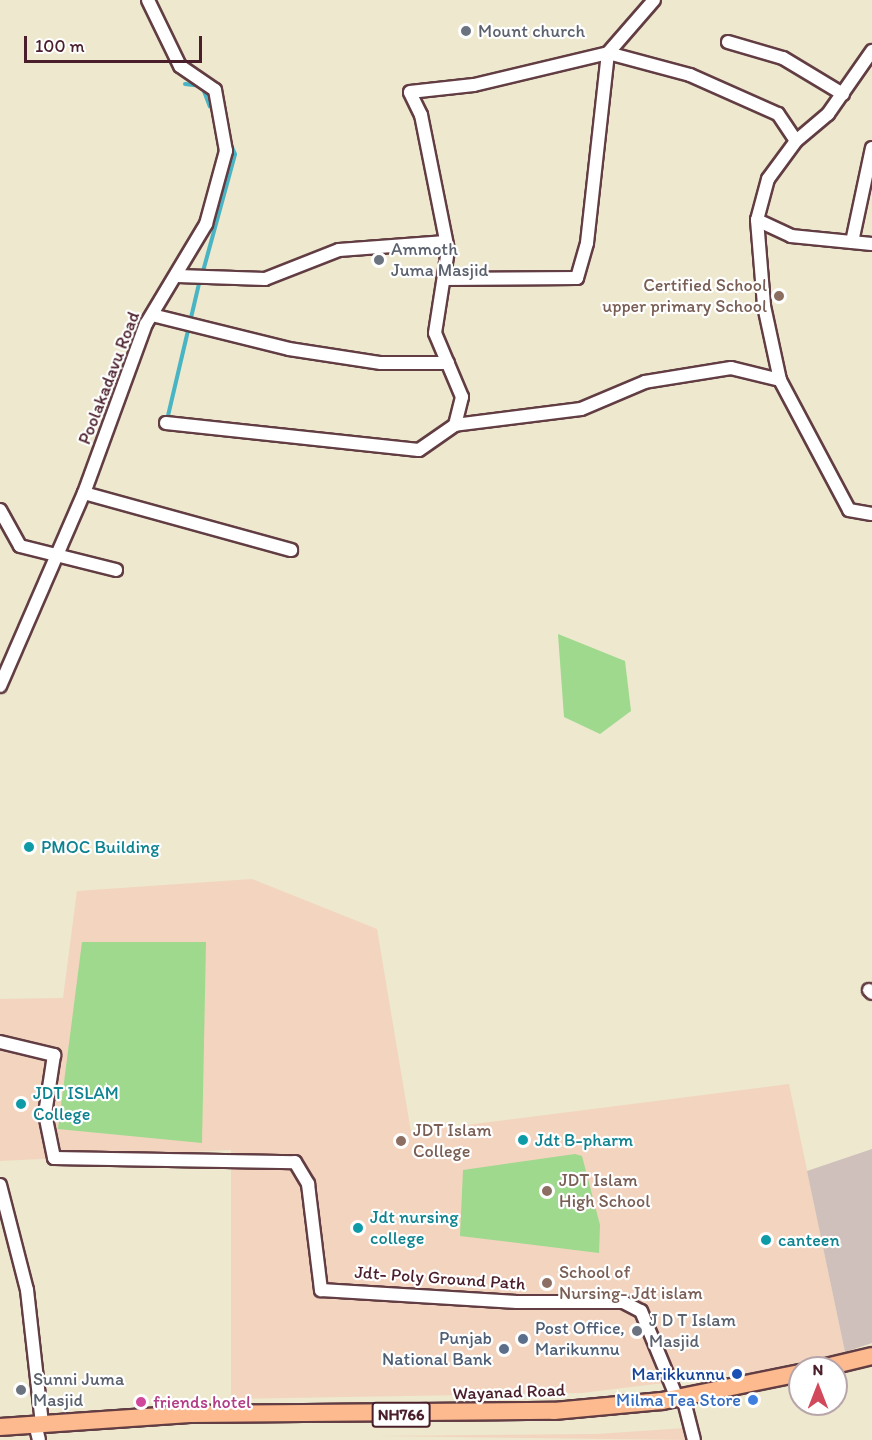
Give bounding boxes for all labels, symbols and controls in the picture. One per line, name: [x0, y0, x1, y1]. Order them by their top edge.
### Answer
place label: Mount church: [478, 20, 585, 42]
scale bar: [27, 24, 206, 62]
marker: Mount church: [459, 24, 473, 38]
text: 100 m: [35, 35, 85, 57]
place label: Ammoth Juma Masjid: [391, 239, 488, 282]
marker: Ammoth Juma Masjid: [372, 253, 386, 267]
place label: Certified School upper primary School: [603, 275, 767, 318]
marker: Certified School upper primary School: [772, 289, 786, 303]
street label: Poolakadavu Road: [74, 308, 144, 448]
place label: PMOC Building: [41, 836, 159, 858]
marker: PMOC Building: [22, 840, 36, 854]
place label: JDT ISLAM College: [33, 1083, 119, 1126]
marker: JDT ISLAM College: [14, 1097, 28, 1111]
place label: JDT Islam College: [413, 1120, 492, 1162]
place label: Jdt B-pharm: [535, 1129, 633, 1151]
marker: Jdt B-pharm: [516, 1133, 530, 1147]
marker: JDT Islam College: [394, 1134, 408, 1148]
place label: JDT Islam High School: [559, 1170, 650, 1212]
marker: JDT Islam High School: [540, 1184, 554, 1198]
place label: Jdt nursing college: [370, 1207, 458, 1250]
marker: Jdt nursing college: [351, 1221, 365, 1235]
place label: canteen: [778, 1229, 840, 1251]
marker: canteen: [759, 1233, 773, 1247]
street label: Jdt- Poly Ground Path: [355, 1261, 525, 1295]
place label: School of Nursing- Jdt islam: [559, 1262, 702, 1304]
marker: School of Nursing- Jdt islam: [540, 1276, 554, 1290]
place label: J D T Islam Masjid: [649, 1310, 736, 1352]
place label: Post Office, Marikunnu: [535, 1318, 625, 1360]
marker: J D T Islam Masjid: [630, 1324, 644, 1338]
place label: Punjab National Bank: [382, 1328, 492, 1370]
marker: Post Office, Marikunnu: [516, 1332, 530, 1346]
marker: Punjab National Bank: [497, 1342, 511, 1356]
north arrow: [788, 1356, 848, 1416]
text: N: [813, 1360, 823, 1379]
place label: Marikkunnu: [632, 1363, 725, 1385]
marker: Marikkunnu: [730, 1367, 744, 1381]
place label: Sunni Juma Masjid: [33, 1369, 124, 1412]
street label: Wayanad Road: [452, 1379, 566, 1405]
marker: Sunni Juma Masjid: [14, 1383, 28, 1397]
place label: Milma Tea Store: [619, 1389, 741, 1411]
place label: friends hotel: [153, 1391, 251, 1413]
marker: Milma Tea Store: [746, 1393, 760, 1407]
marker: friends hotel: [134, 1395, 148, 1409]
road number: NH766: [371, 1402, 431, 1428]

